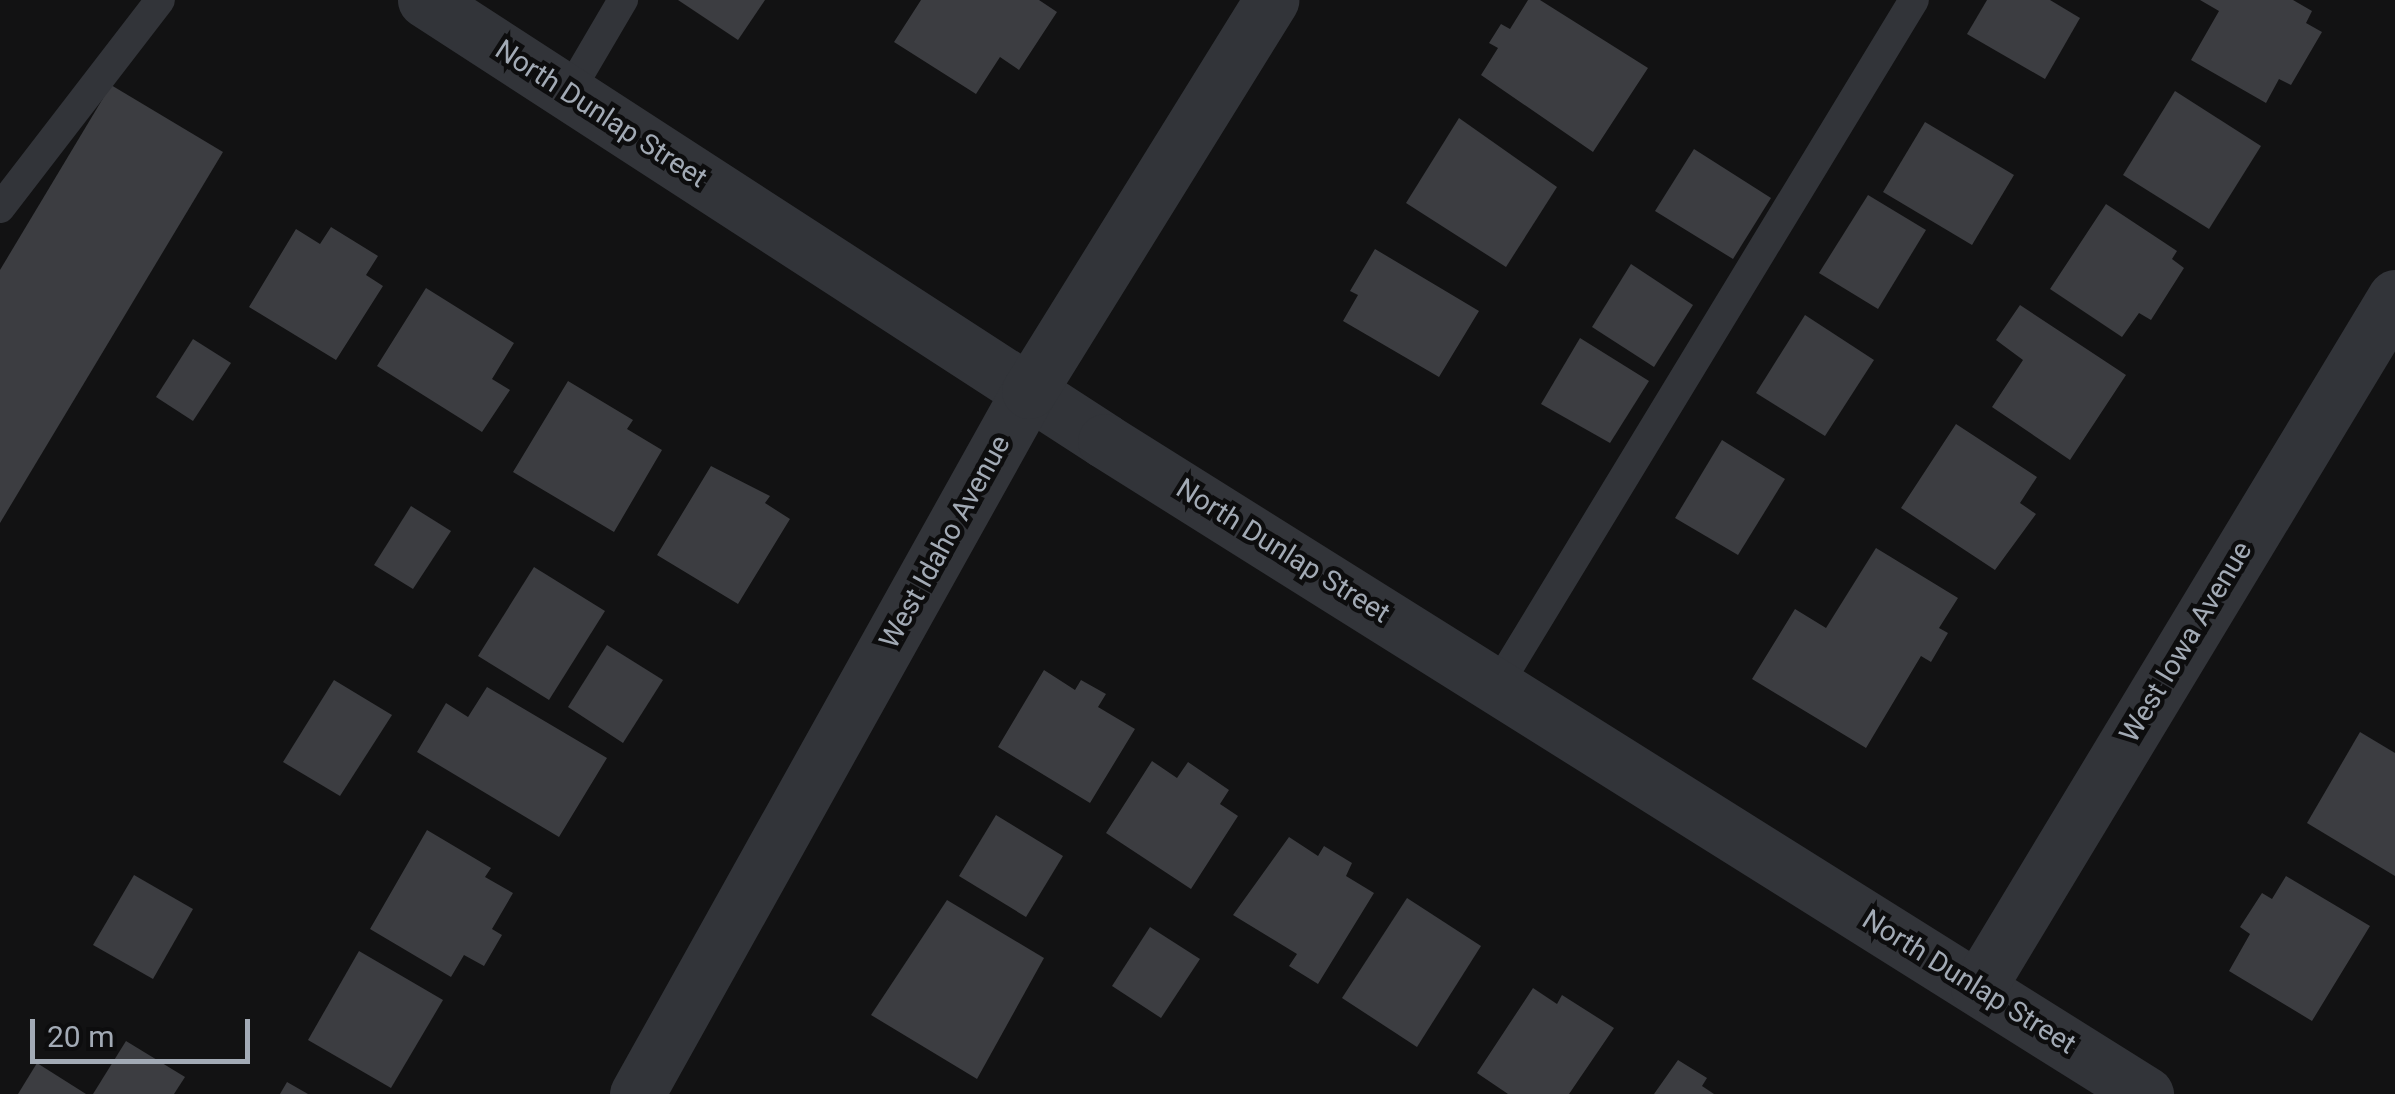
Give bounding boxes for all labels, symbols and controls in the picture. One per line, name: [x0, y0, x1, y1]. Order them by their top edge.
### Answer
street label: North Dunlap Street: [489, 33, 713, 195]
street label: West Idaho Avenue: [873, 430, 1017, 654]
street label: North Dunlap Street: [1170, 472, 1396, 630]
street label: West Iowa Avenue: [2113, 536, 2259, 748]
street label: North Dunlap Street: [1856, 903, 2082, 1061]
scale bar: [35, 999, 255, 1061]
text: 20 m: [47, 1019, 114, 1054]

